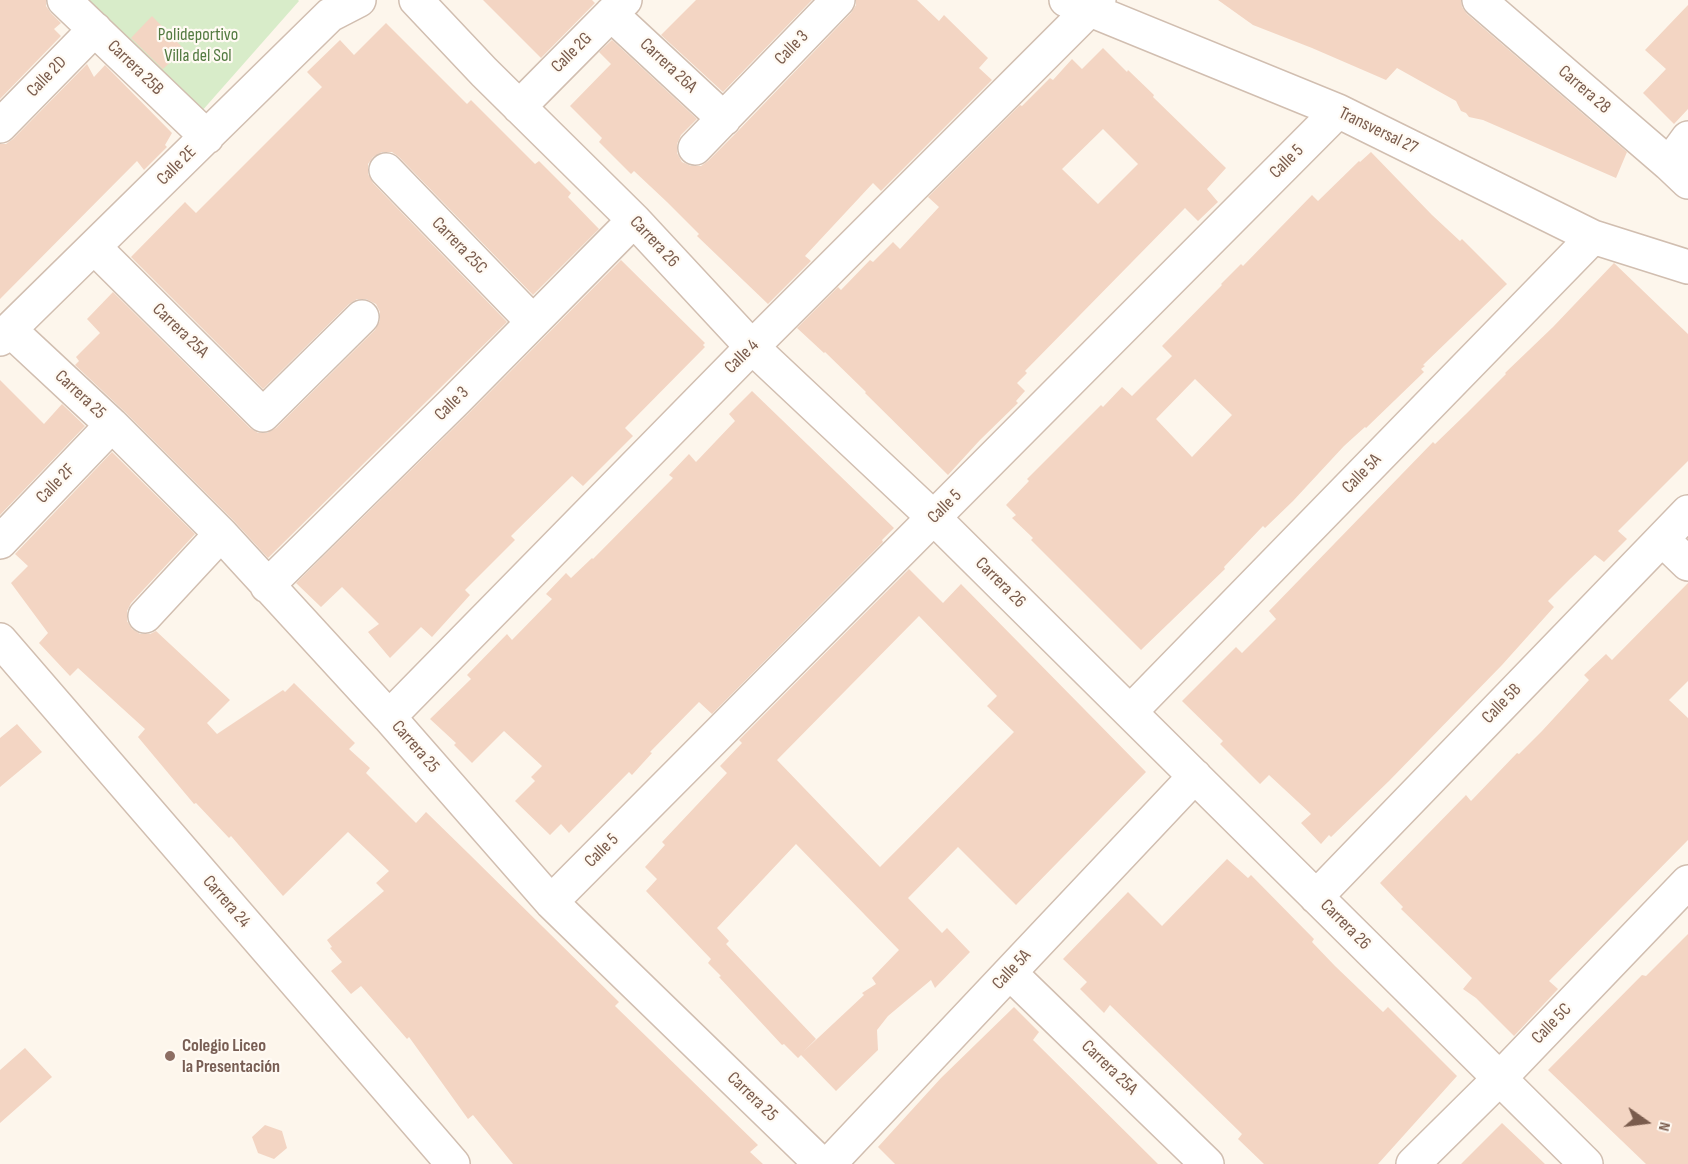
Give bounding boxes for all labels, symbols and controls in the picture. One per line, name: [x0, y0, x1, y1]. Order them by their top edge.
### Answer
park label: Polideportivo Villa del Sol: [158, 24, 238, 66]
street label: Calle 3: [770, 26, 814, 70]
street label: Calle 2G: [547, 28, 597, 78]
street label: Carrera 26A: [635, 34, 701, 98]
street label: Carrera 25B: [102, 36, 168, 100]
street label: Calle 2D: [22, 52, 72, 102]
street label: Carrera 28: [1553, 61, 1615, 119]
street label: Transversal 27: [1335, 103, 1421, 159]
street label: Calle 5: [1265, 140, 1309, 184]
street label: Calle 2E: [153, 142, 201, 190]
street label: Carrera 26: [625, 212, 683, 272]
street label: Carrera 25C: [427, 213, 491, 279]
street label: Carrera 25A: [147, 299, 213, 363]
street label: Calle 4: [720, 335, 764, 379]
street label: Carrera 25: [50, 366, 110, 424]
street label: Calle 3: [430, 382, 474, 426]
street label: Calle 5A: [1338, 450, 1386, 498]
street label: Calle 2F: [32, 460, 80, 508]
street label: Calle 5: [923, 485, 967, 529]
street label: Carrera 26: [970, 553, 1030, 613]
street label: Calle 5B: [1478, 679, 1526, 729]
street label: Carrera 25: [387, 717, 443, 777]
street label: Calle 5: [580, 829, 624, 873]
street label: Carrera 24: [197, 871, 255, 933]
street label: Carrera 26: [1315, 895, 1375, 955]
street label: Calle 5A: [988, 945, 1036, 995]
street label: Calle 5C: [1528, 999, 1576, 1049]
place label: Colegio Liceo la Presentación: [182, 1035, 280, 1078]
street label: Carrera 25A: [1076, 1036, 1142, 1100]
marker: Colegio Liceo la Presentación: [163, 1049, 177, 1063]
street label: Carrera 25: [722, 1068, 782, 1126]
north arrow: [1616, 1092, 1676, 1152]
text: N: [1654, 1120, 1674, 1133]

